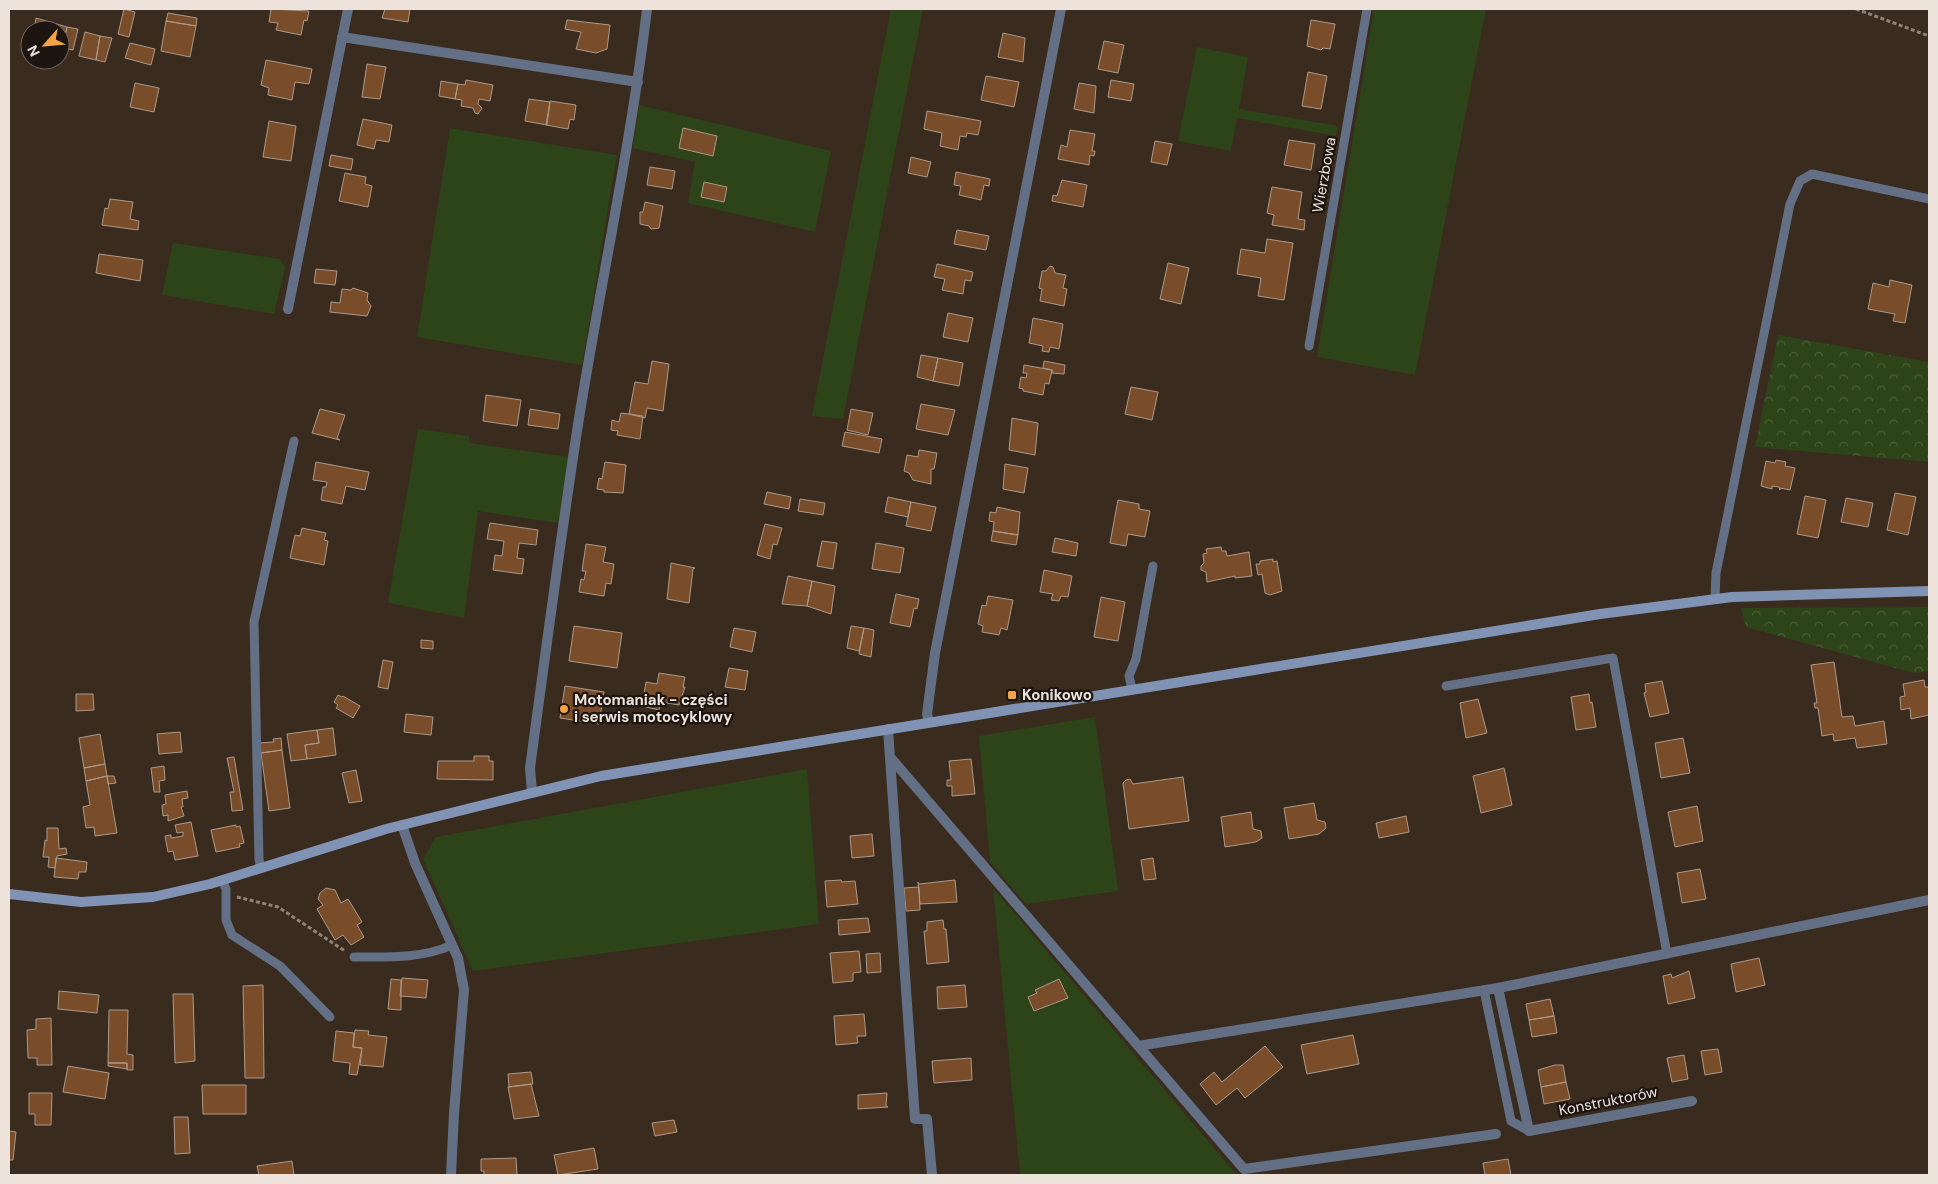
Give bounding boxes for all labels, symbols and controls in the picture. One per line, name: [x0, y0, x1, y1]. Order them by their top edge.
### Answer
north arrow: [20, 20, 70, 70]
text: N: [23, 42, 44, 60]
street label: Wierzbowa: [1308, 136, 1340, 214]
place label: Konikowo: [1022, 685, 1092, 705]
marker: Konikowo: [1006, 689, 1018, 701]
place label: Motomaniak - części i serwis motocyklowy: [574, 690, 732, 727]
marker: Motomaniak - części i serwis motocyklowy: [558, 703, 570, 715]
street label: Konstruktorów: [1557, 1081, 1660, 1120]

